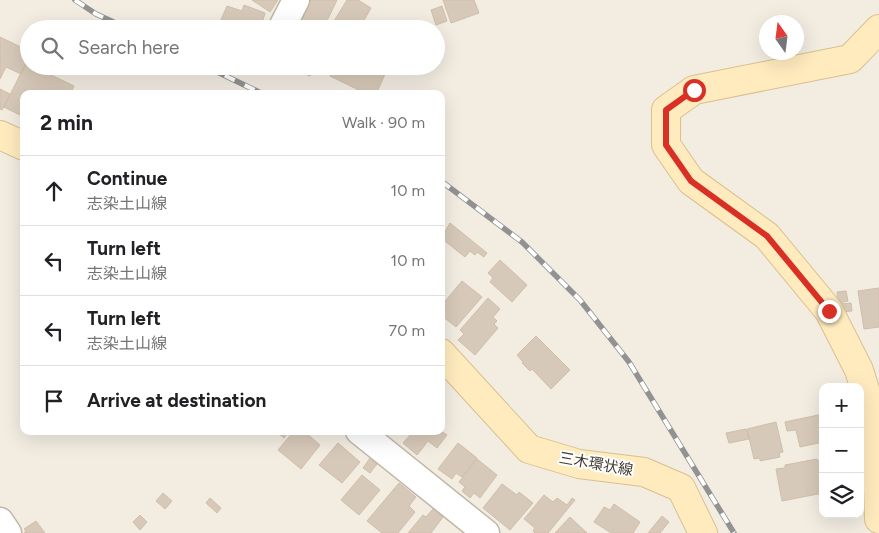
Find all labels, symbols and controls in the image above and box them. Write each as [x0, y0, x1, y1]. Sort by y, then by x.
north arrow [759, 15, 804, 60]
search box [20, 20, 445, 75]
icon: search [38, 34, 66, 62]
text: Search here [78, 36, 180, 59]
route start [683, 79, 706, 102]
text: 2 min [40, 110, 93, 135]
text: Walk · 90 m [342, 113, 425, 132]
text: Continue [87, 167, 167, 190]
icon: ahead [40, 177, 68, 205]
text: 10 m [391, 181, 425, 200]
text: 志染土山線 [87, 194, 167, 213]
text: Turn left [87, 237, 161, 260]
icon: left [40, 247, 68, 275]
text: 10 m [391, 251, 425, 270]
text: 志染土山線 [87, 264, 167, 283]
route end [818, 300, 841, 323]
text: Turn left [87, 307, 161, 330]
icon: left [40, 317, 68, 345]
text: 70 m [389, 321, 425, 340]
text: 志染土山線 [87, 334, 167, 353]
map controls [819, 383, 864, 518]
button: + [819, 383, 864, 428]
icon: arrive [40, 387, 68, 415]
text: Arrive at destination [87, 389, 266, 412]
button: − [819, 428, 864, 473]
street label: 三木環状線 [557, 449, 635, 479]
button: layers [819, 473, 864, 518]

